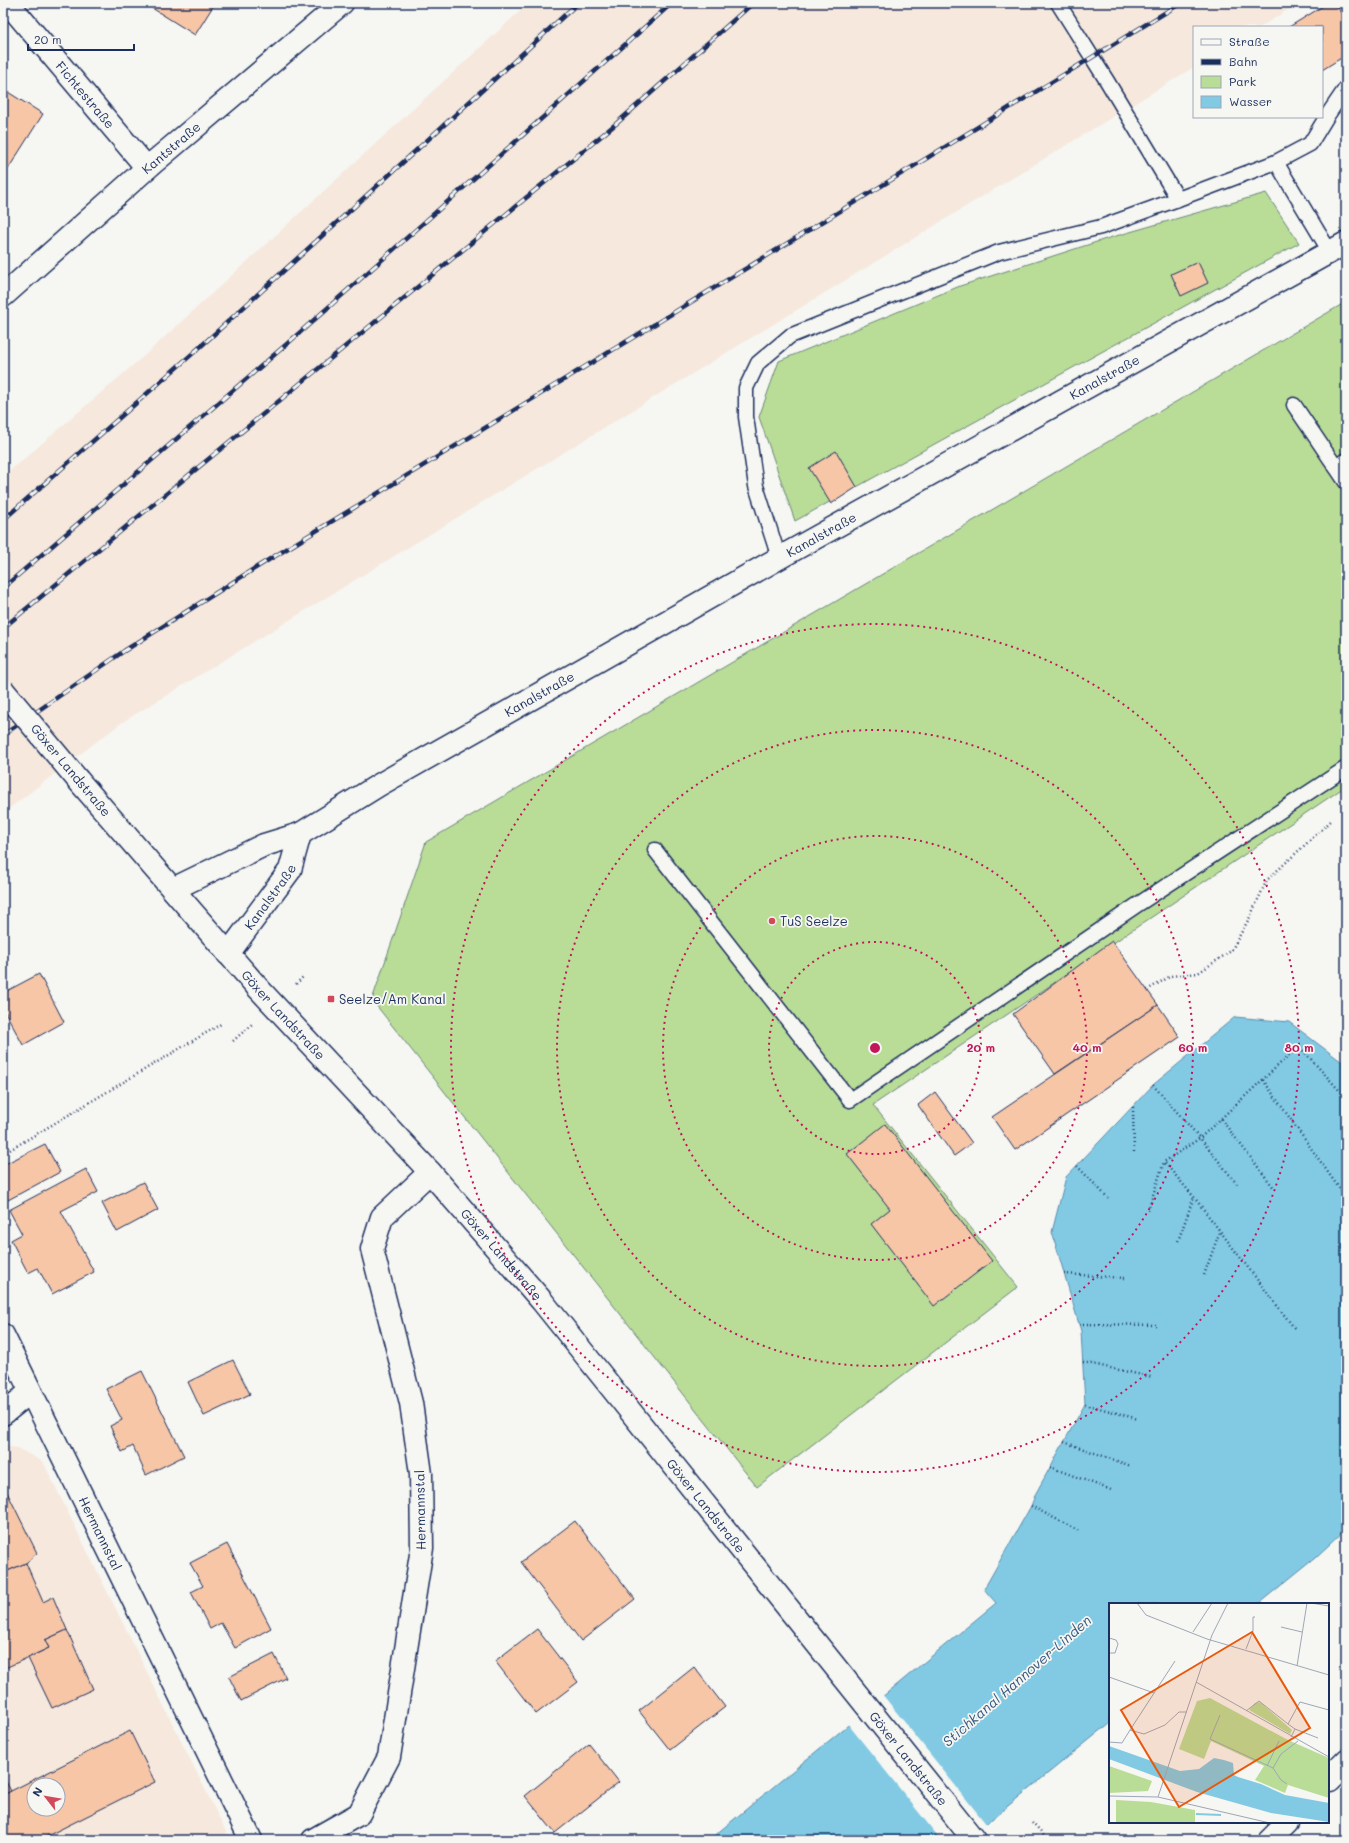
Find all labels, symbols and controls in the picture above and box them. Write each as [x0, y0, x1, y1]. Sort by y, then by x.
scale bar [28, 26, 134, 52]
legend [1193, 26, 1323, 118]
text: 20 m [34, 31, 62, 47]
text: Straße [1229, 33, 1270, 49]
text: Bahn [1229, 53, 1257, 69]
street label: Fichtestraße [52, 57, 119, 132]
text: Park [1229, 73, 1256, 89]
text: Wasser [1229, 93, 1272, 109]
street label: Kantstraße [138, 118, 204, 177]
street label: Kanalstraße [1066, 350, 1142, 403]
street label: Kanalstraße [783, 508, 859, 560]
street label: Kanalstraße [501, 667, 577, 720]
street label: Göxer Landstraße [28, 720, 115, 820]
street label: Kanalstraße [240, 862, 299, 933]
place label: TuS Seelze [780, 912, 848, 929]
marker: TuS Seelze [767, 916, 777, 926]
street label: Göxer Landstraße [238, 966, 329, 1063]
place label: Seelze/Am Kanal [339, 990, 446, 1007]
marker: Seelze/Am Kanal [326, 994, 336, 1004]
text: 20 m [967, 1039, 995, 1055]
text: 40 m [1072, 1039, 1102, 1055]
text: 60 m [1179, 1039, 1207, 1055]
text: 80 m [1284, 1039, 1314, 1055]
centre of rings [868, 1041, 882, 1055]
street label: Göxer Landstraße [457, 1205, 546, 1303]
street label: Göxer Landstraße [663, 1455, 749, 1556]
street label: Hermannstal [410, 1470, 429, 1550]
street label: Hermannstal [76, 1493, 126, 1573]
inset map [1109, 1603, 1329, 1823]
water label: Stichkanal Hannover-Linden [938, 1611, 1095, 1751]
street label: Göxer Landstraße [866, 1707, 952, 1809]
north arrow [26, 1777, 66, 1817]
text: N [28, 1784, 46, 1799]

